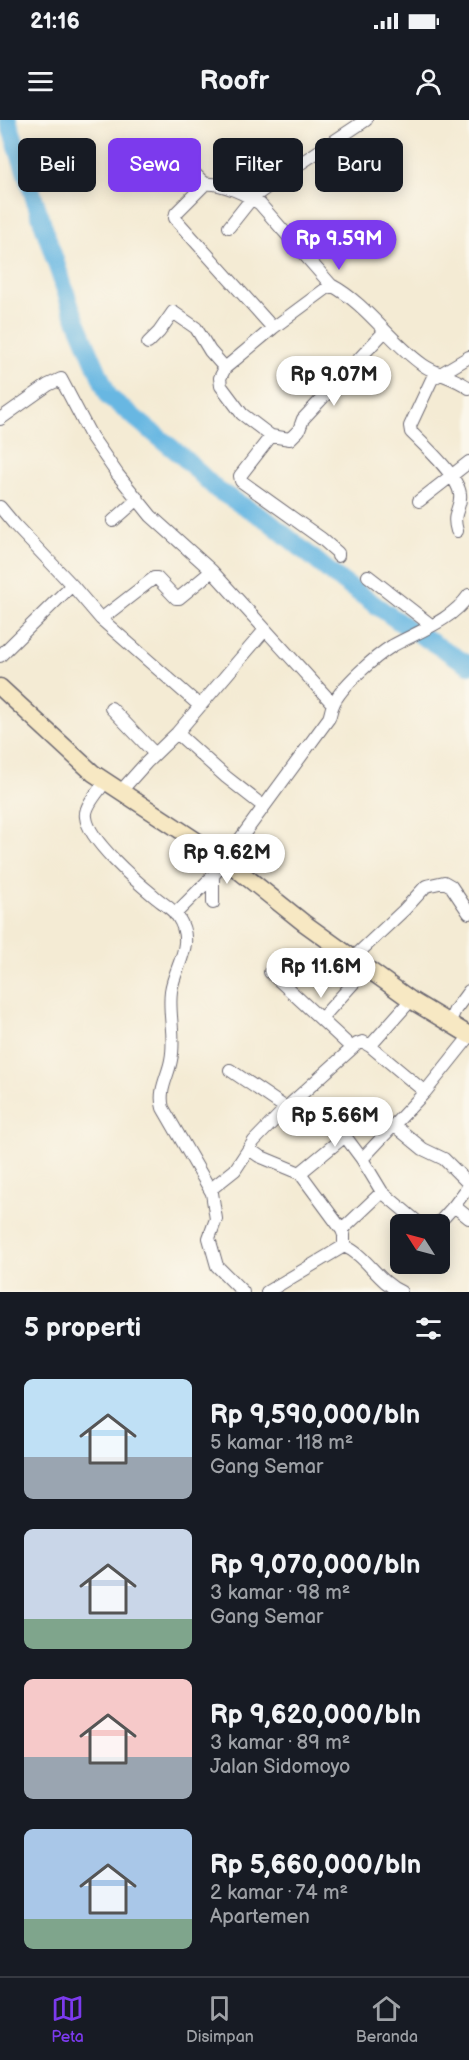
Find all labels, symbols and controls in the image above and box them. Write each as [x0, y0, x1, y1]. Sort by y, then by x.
text: 21:16 [30, 8, 80, 35]
icon: menu [24, 65, 57, 98]
text: Roofr [200, 65, 269, 97]
icon: person [412, 65, 445, 98]
chip: Beli [18, 138, 96, 192]
chip: Sewa [108, 138, 201, 192]
chip: Filter [213, 138, 303, 192]
chip: Baru [315, 138, 403, 192]
pin: Rp 9.59M [277, 220, 401, 271]
text: Rp 9.59M [295, 227, 383, 251]
pin: Rp 9.07M [272, 356, 396, 407]
text: Rp 9.07M [290, 363, 378, 387]
pin: Rp 9.62M [165, 834, 289, 885]
text: Rp 9.62M [183, 841, 271, 865]
pin: Rp 11.6M [259, 948, 383, 999]
text: Rp 11.6M [280, 955, 362, 979]
pin: Rp 5.66M [273, 1097, 397, 1148]
text: Rp 5.66M [291, 1104, 379, 1128]
north arrow [390, 1214, 450, 1274]
map controls [390, 1214, 450, 1274]
icon: filters [412, 1312, 445, 1345]
text: 5 properti [24, 1313, 141, 1344]
text: Rp 9,590,000/bln [210, 1400, 420, 1431]
icon: home [72, 1403, 144, 1475]
text: 5 kamar · 118 m² [210, 1431, 353, 1455]
text: Gang Semar [210, 1455, 323, 1479]
text: Rp 9,070,000/bln [210, 1550, 421, 1581]
icon: home [72, 1553, 144, 1625]
text: 3 kamar · 98 m² [210, 1581, 350, 1605]
text: Gang Semar [210, 1605, 323, 1629]
text: Rp 9,620,000/bln [210, 1700, 421, 1731]
icon: home [72, 1703, 144, 1775]
text: 3 kamar · 89 m² [210, 1731, 350, 1755]
text: Jalan Sidomoyo [210, 1755, 350, 1779]
text: Rp 5,660,000/bln [210, 1850, 421, 1881]
icon: home [72, 1853, 144, 1925]
text: 2 kamar · 74 m² [210, 1881, 348, 1905]
text: Apartemen [210, 1905, 310, 1929]
tab: Peta [51, 1992, 84, 2047]
tab: Disimpan [186, 1992, 254, 2047]
tab: Beranda [356, 1992, 418, 2047]

